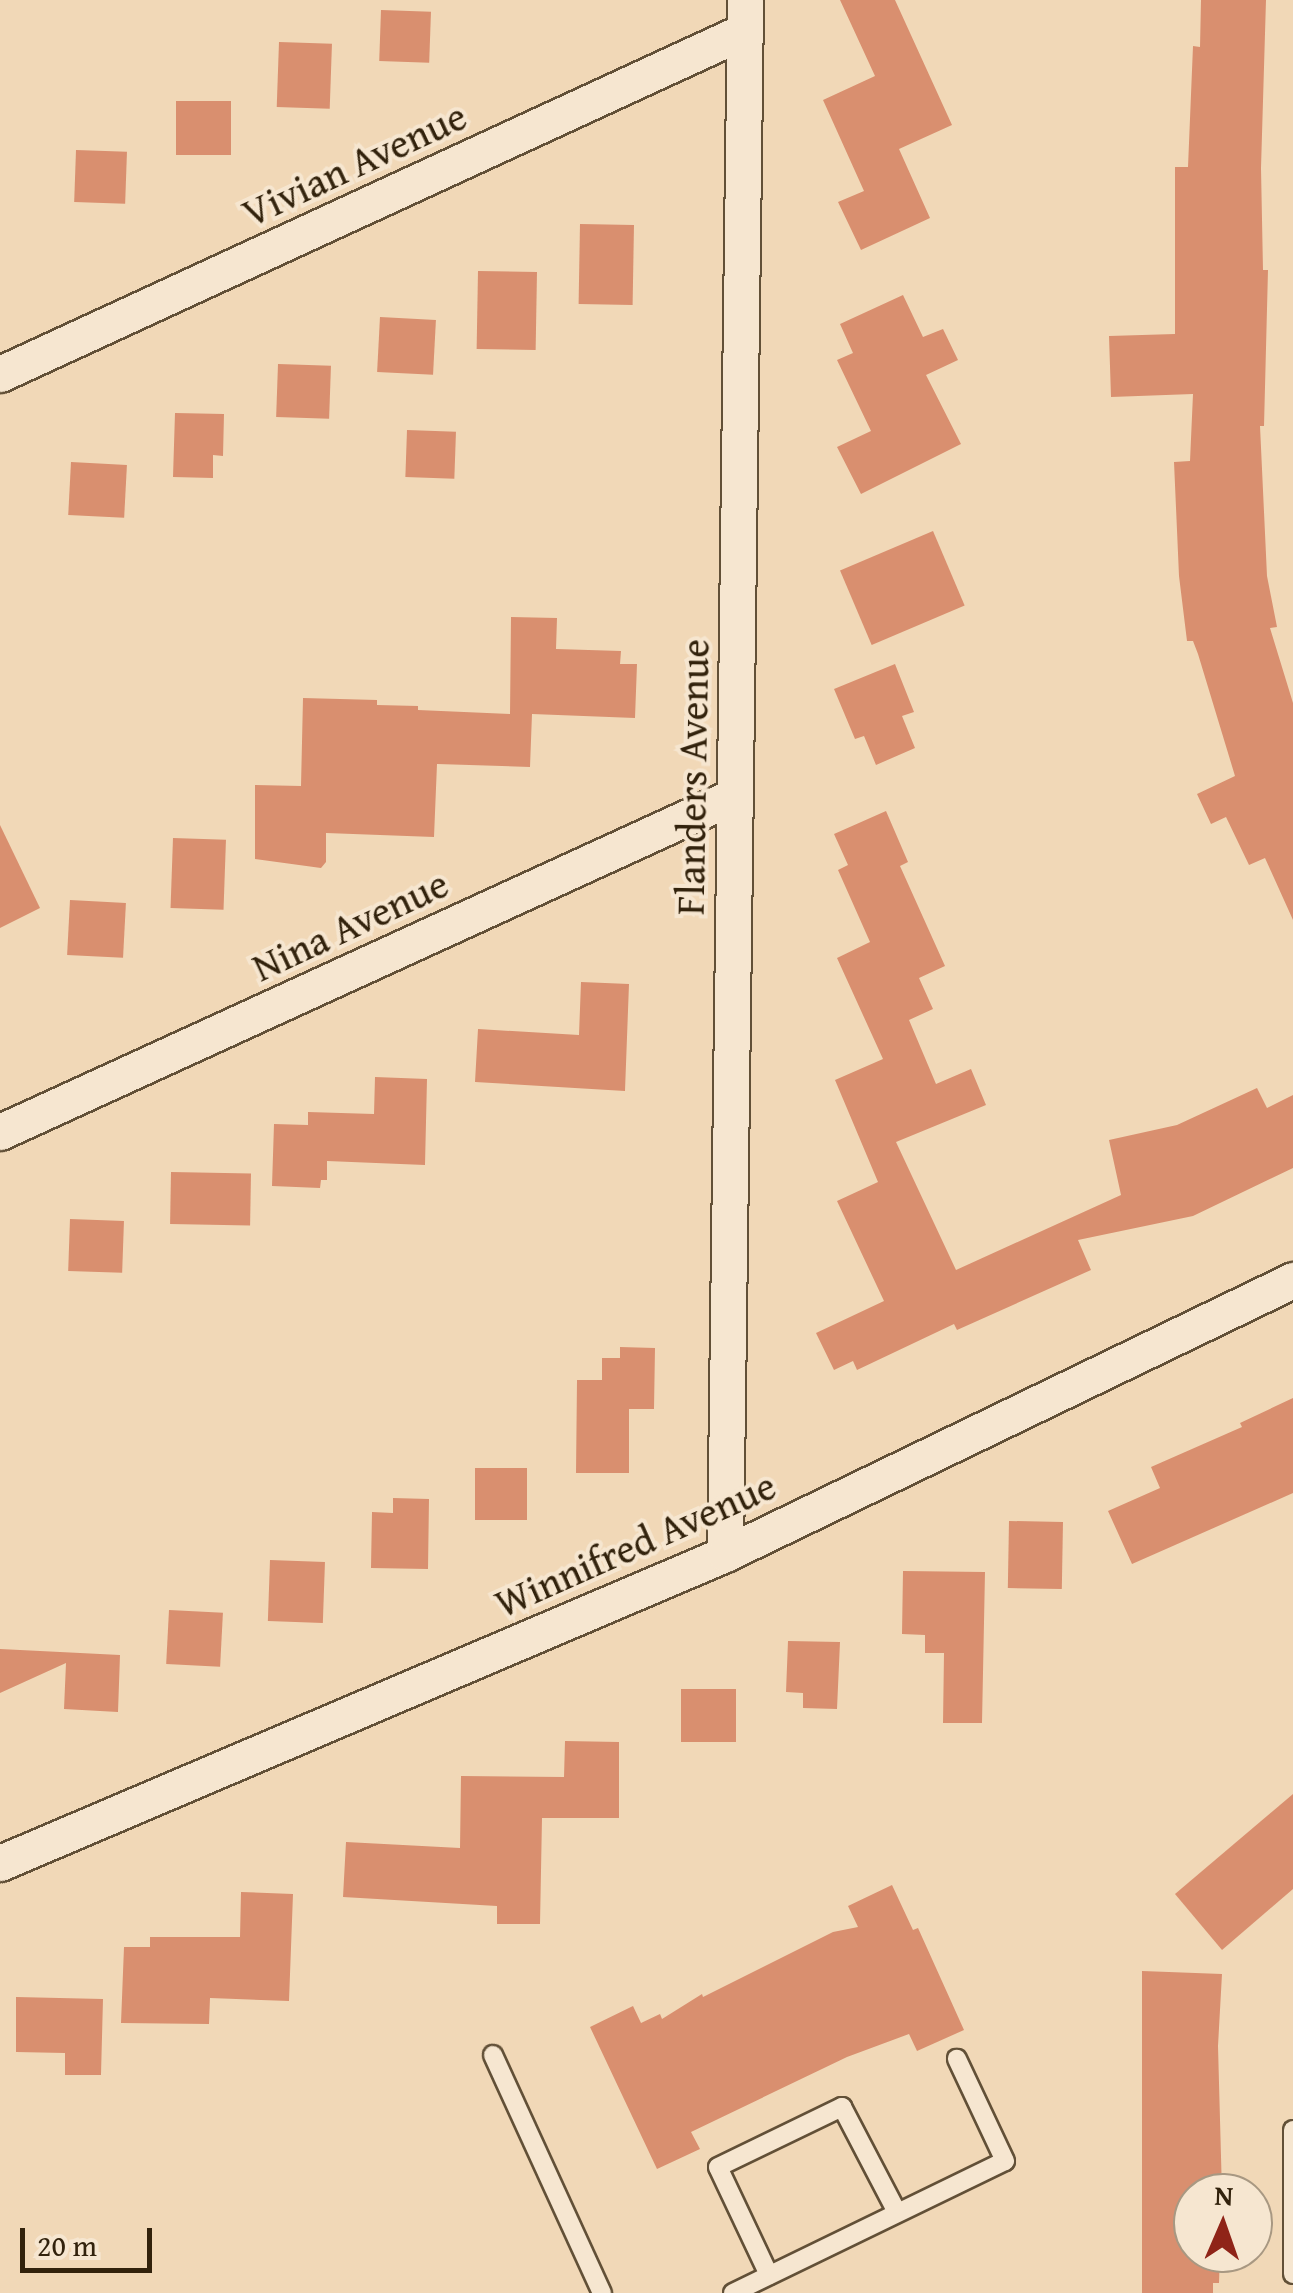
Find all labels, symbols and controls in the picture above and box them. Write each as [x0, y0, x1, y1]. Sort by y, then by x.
street label: Vivian Avenue [234, 91, 474, 237]
street label: Flanders Avenue [666, 638, 718, 916]
street label: Nina Avenue [244, 859, 456, 991]
street label: Winnifred Avenue [487, 1461, 783, 1627]
north arrow [1173, 2173, 1273, 2273]
text: N [1214, 2174, 1234, 2215]
scale bar [25, 2208, 158, 2270]
text: 20 m [37, 2223, 97, 2267]

